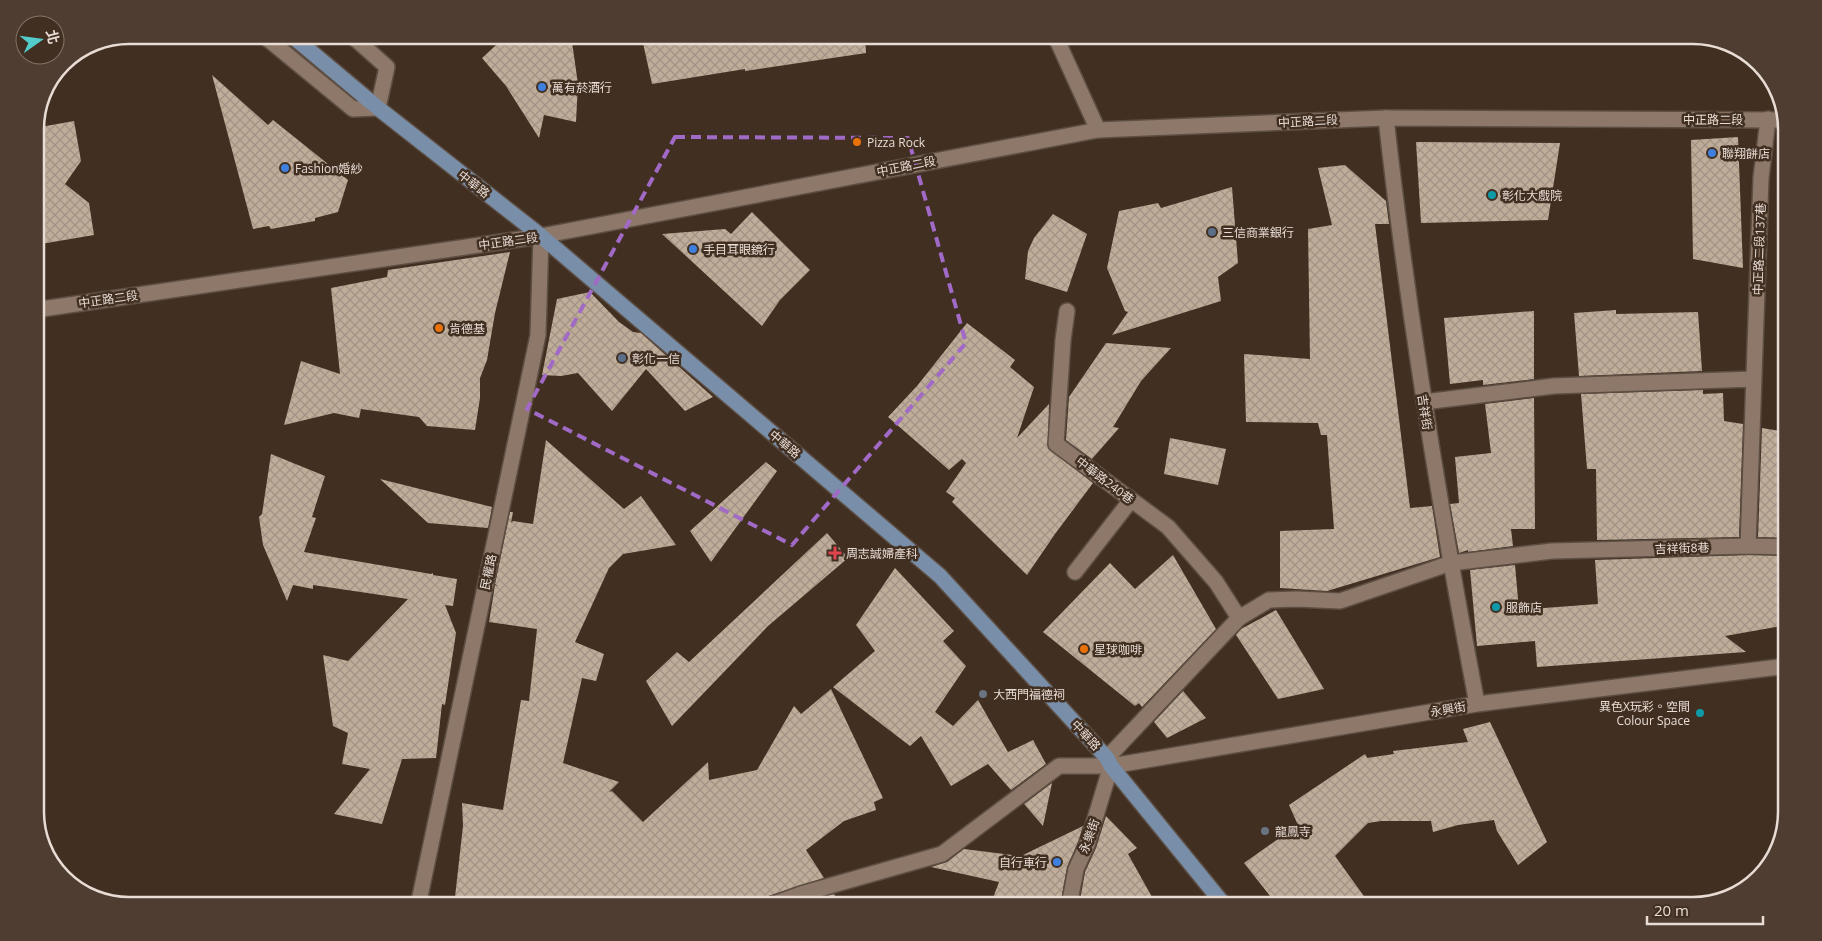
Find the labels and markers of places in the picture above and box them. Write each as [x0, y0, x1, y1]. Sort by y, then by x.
place label: 萬有菸酒行 [552, 79, 612, 96]
marker: 萬有菸酒行 [536, 81, 548, 93]
place label: Pizza Rock [867, 134, 926, 151]
marker: Pizza Rock [851, 136, 863, 148]
place label: 聯翔餅店 [1722, 145, 1770, 162]
marker: 聯翔餅店 [1706, 147, 1718, 159]
place label: Fashion婚紗 [295, 160, 363, 177]
marker: Fashion婚紗 [279, 162, 291, 174]
place label: 彰化大戲院 [1502, 187, 1562, 204]
marker: 彰化大戲院 [1486, 189, 1498, 201]
place label: 三信商業銀行 [1222, 224, 1294, 241]
marker: 三信商業銀行 [1206, 226, 1218, 238]
place label: 手目耳眼鏡行 [703, 241, 775, 258]
marker: 手目耳眼鏡行 [687, 243, 699, 255]
place label: 肯德基 [449, 320, 485, 337]
marker: 肯德基 [433, 322, 445, 334]
place label: 彰化一信 [632, 350, 680, 367]
marker: 彰化一信 [616, 352, 628, 364]
place label: 周志誠婦產科 [846, 545, 918, 562]
marker: 周志誠婦產科 [828, 546, 842, 560]
place label: 服飾店 [1506, 599, 1542, 616]
marker: 服飾店 [1490, 601, 1502, 613]
place label: 星球咖啡 [1094, 641, 1142, 658]
marker: 星球咖啡 [1078, 643, 1090, 655]
place label: 大西門福德祠 [993, 686, 1065, 703]
marker: 大西門福德祠 [977, 688, 989, 700]
place label: 異色X玩彩。空間 Colour Space [1599, 698, 1690, 729]
marker: 異色X玩彩。空間 Colour Space [1694, 707, 1706, 719]
place label: 龍鳳寺 [1275, 823, 1311, 840]
marker: 龍鳳寺 [1259, 825, 1271, 837]
place label: 自行車行 [999, 854, 1047, 871]
marker: 自行車行 [1051, 856, 1063, 868]

